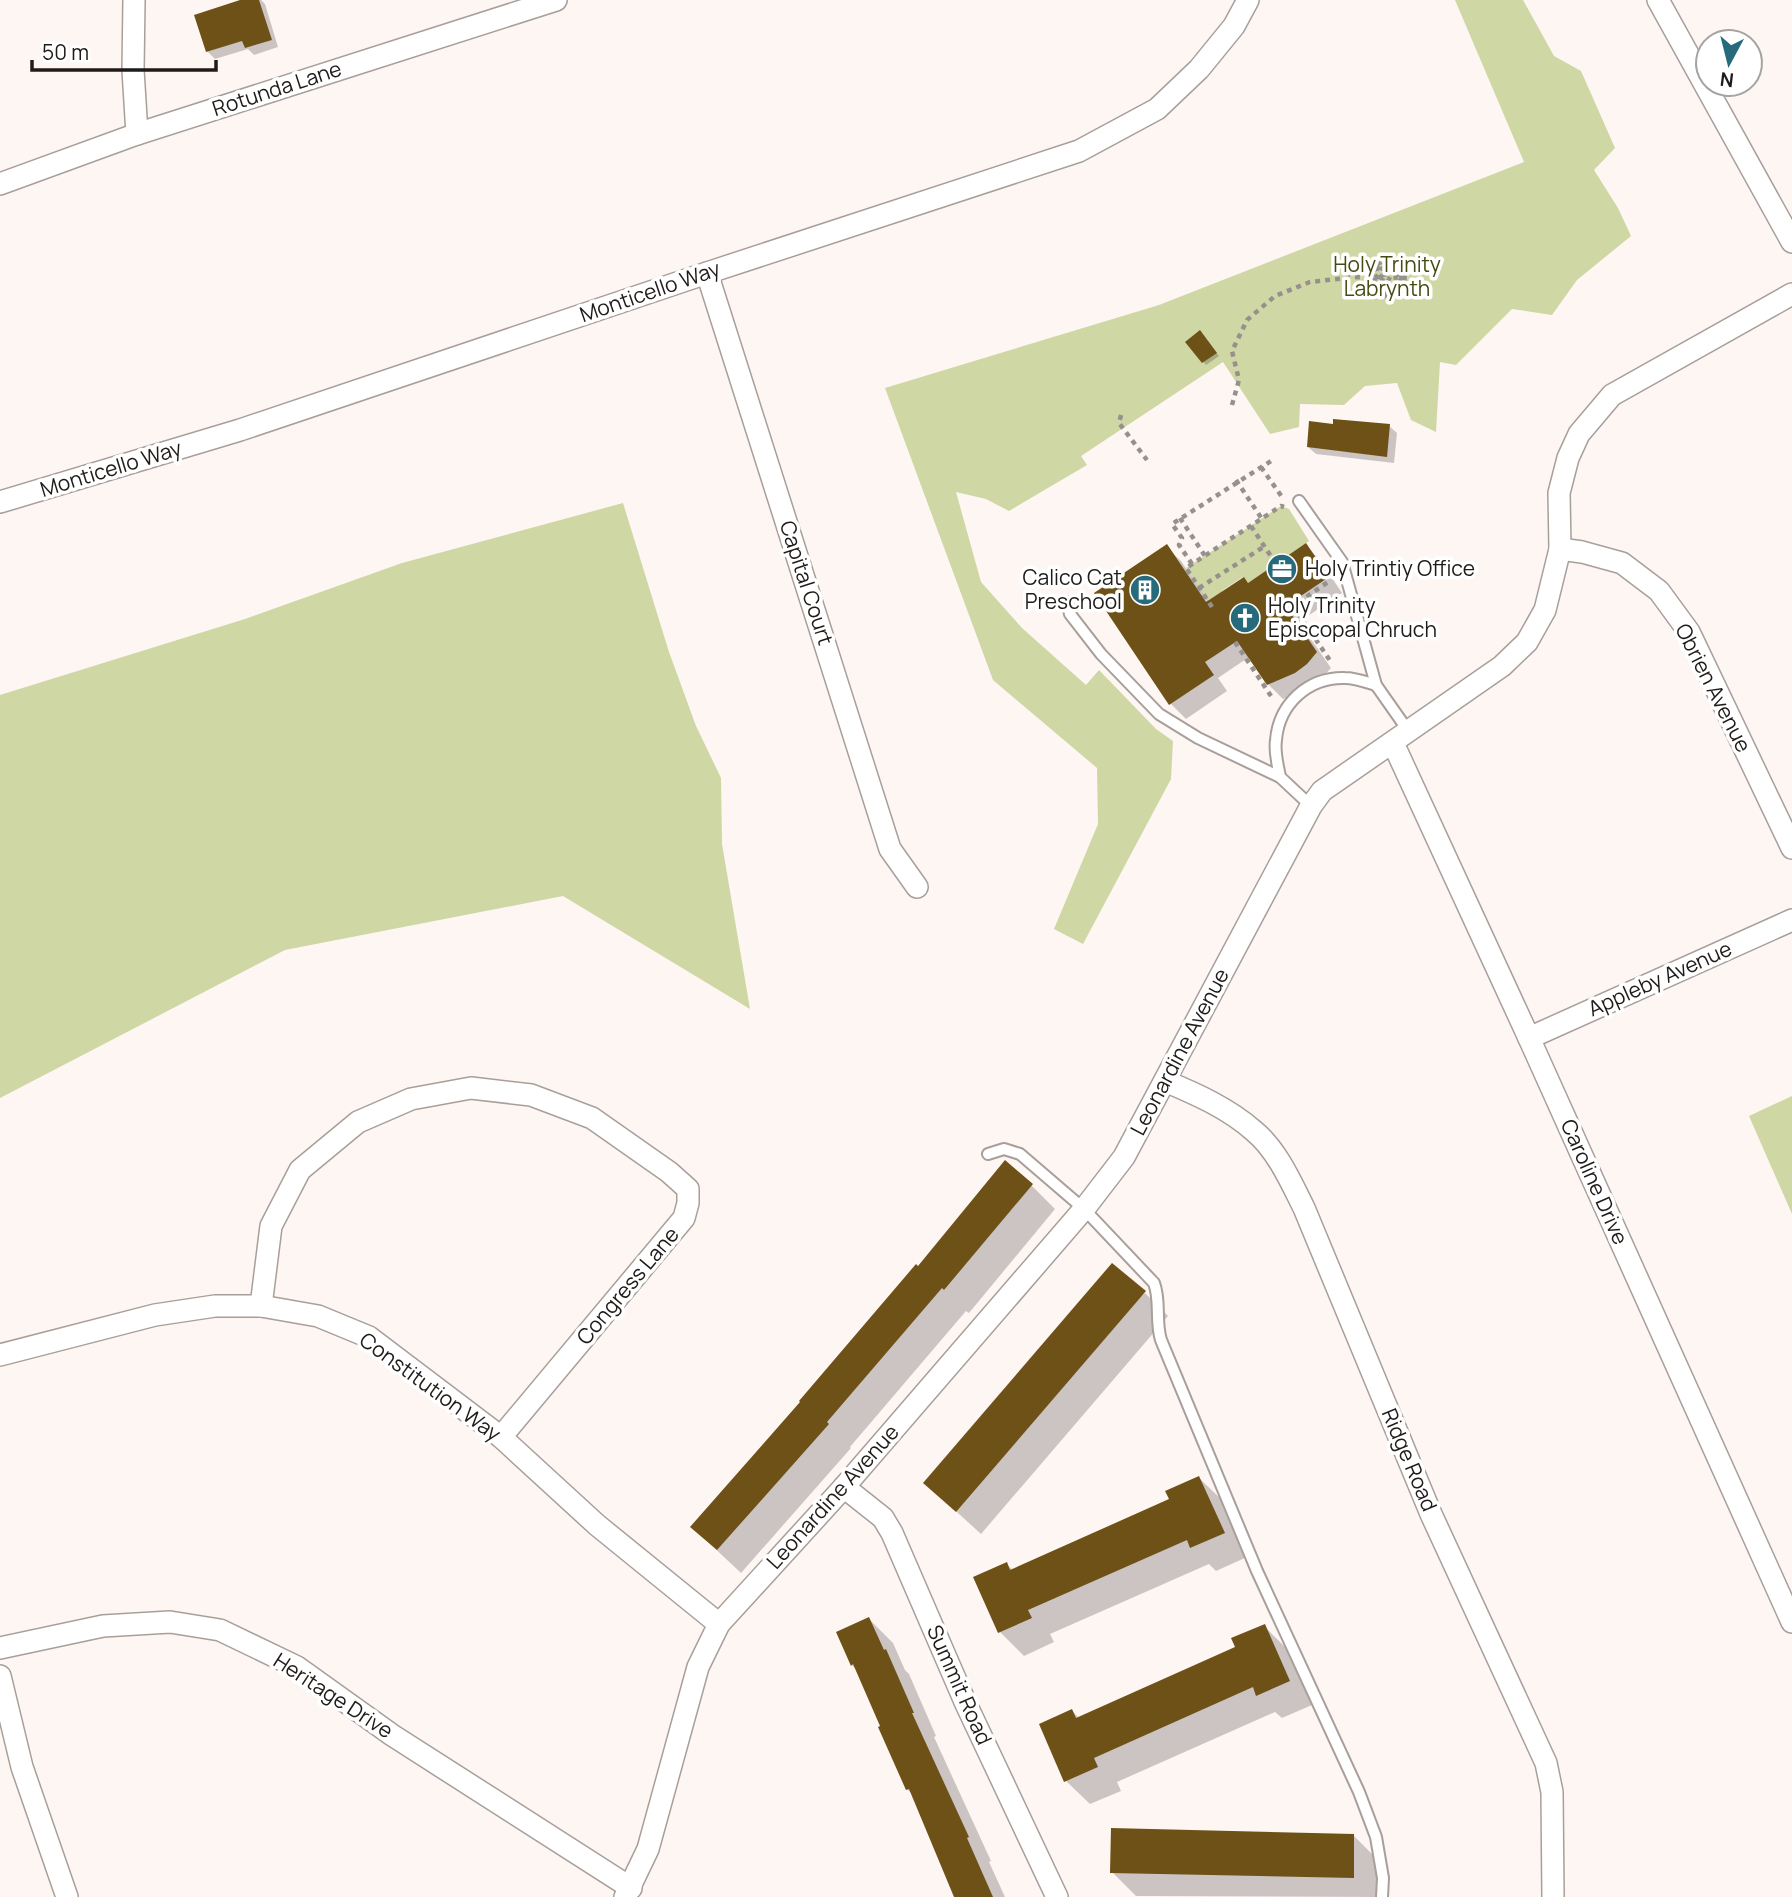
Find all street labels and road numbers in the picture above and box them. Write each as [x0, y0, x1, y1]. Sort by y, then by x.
street label: Rotunda Lane [208, 54, 345, 122]
street label: Monticello Way [576, 254, 724, 328]
street label: Monticello Way [36, 433, 185, 503]
street label: Capital Court [774, 517, 840, 648]
street label: Obrien Avenue [1669, 619, 1758, 757]
street label: Appleby Avenue [1583, 934, 1736, 1022]
street label: Leonardine Avenue [1123, 963, 1235, 1140]
street label: Caroline Drive [1555, 1115, 1635, 1249]
street label: Congress Lane [570, 1221, 685, 1350]
street label: Constitution Way [354, 1325, 507, 1447]
street label: Ridge Road [1376, 1404, 1444, 1515]
street label: Leonardine Avenue [760, 1418, 905, 1574]
street label: Summit Road [921, 1620, 999, 1749]
street label: Heritage Drive [268, 1646, 399, 1744]

